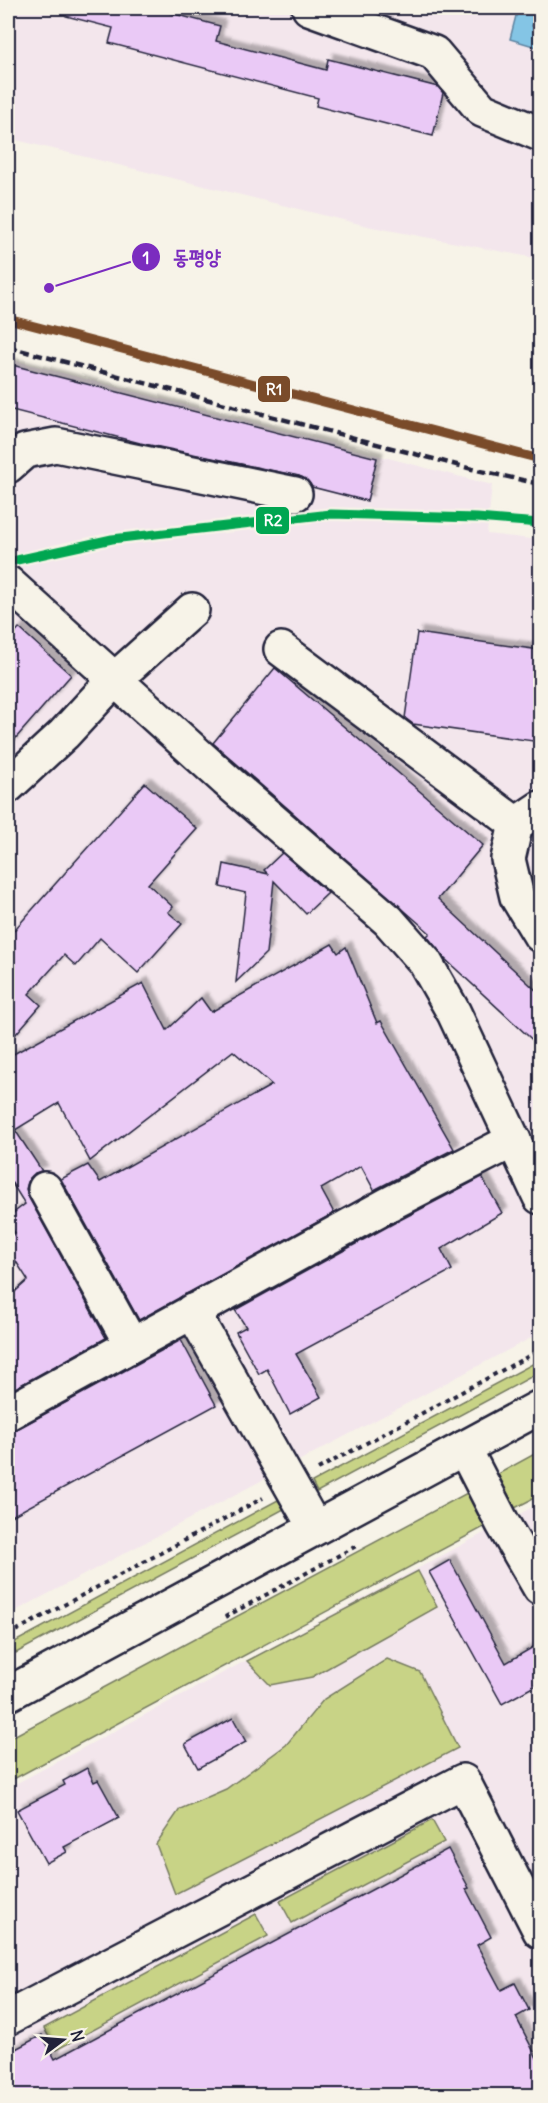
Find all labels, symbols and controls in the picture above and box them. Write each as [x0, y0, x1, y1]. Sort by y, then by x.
callout: 동평양 [131, 238, 234, 276]
text: 동평양 [173, 244, 221, 269]
text: 1 [142, 246, 150, 269]
line badge: R1 [257, 375, 291, 403]
text: R1 [266, 379, 282, 399]
line badge: R2 [255, 506, 290, 535]
text: R2 [264, 510, 283, 530]
north arrow [33, 2010, 93, 2070]
text: N [66, 2028, 89, 2044]

